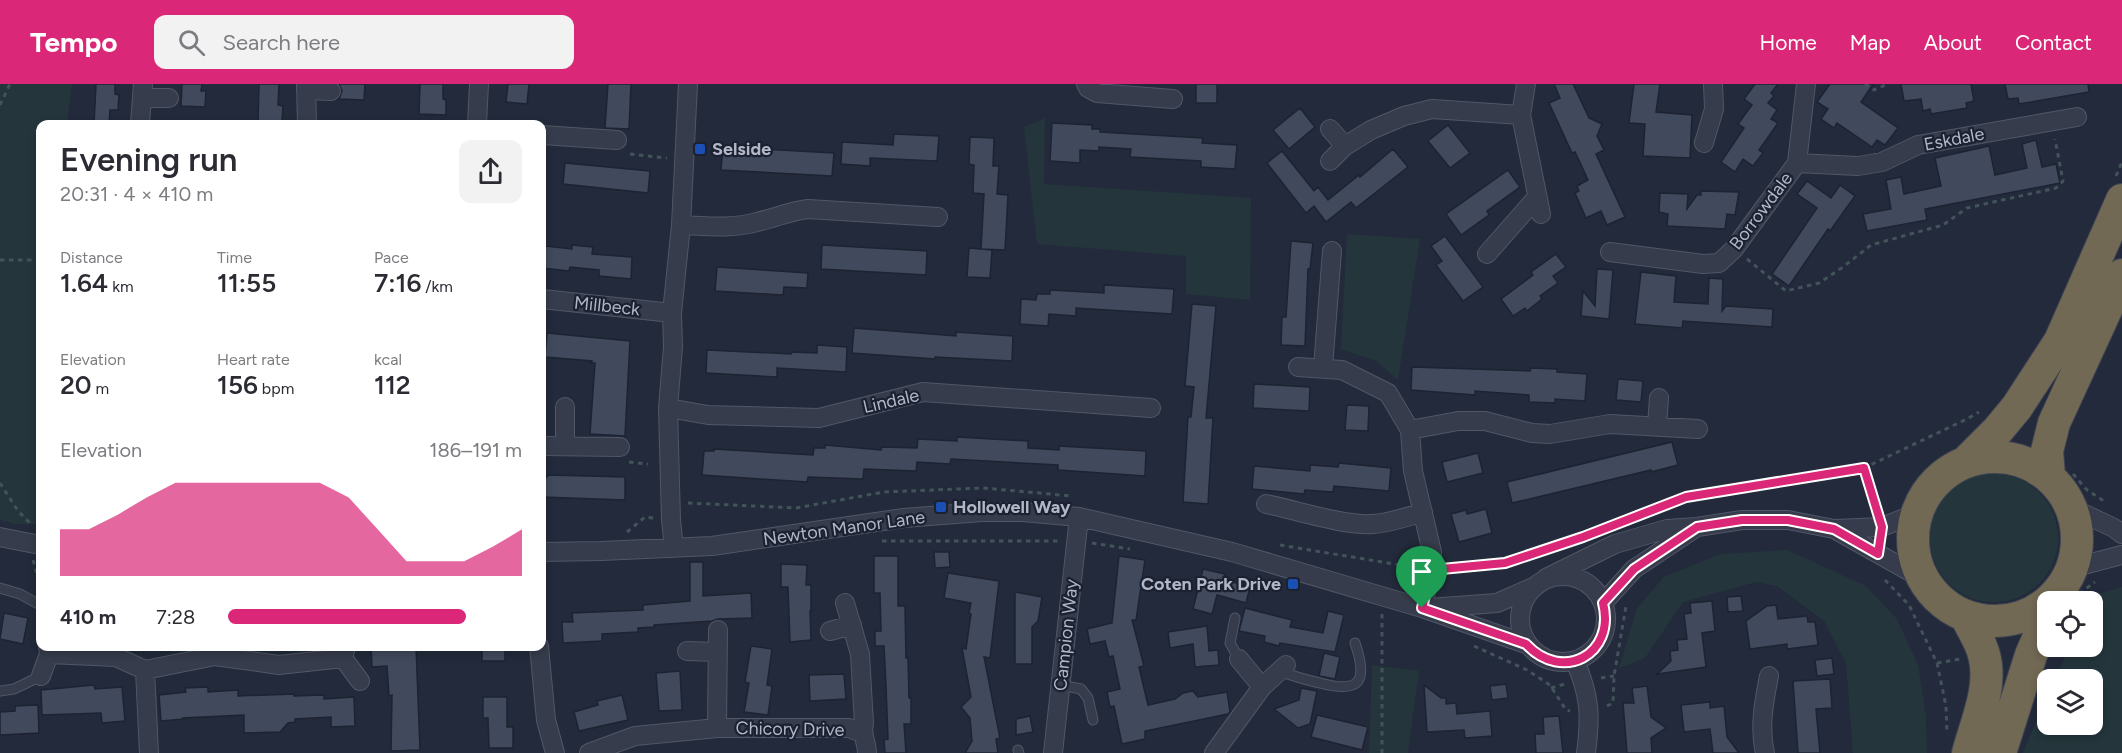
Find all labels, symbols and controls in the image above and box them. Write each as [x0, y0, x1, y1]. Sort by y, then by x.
search box [154, 15, 574, 69]
text: Tempo [30, 25, 118, 59]
icon: search [175, 26, 208, 59]
text: Search here [223, 29, 340, 56]
text: Home [1760, 30, 1817, 55]
text: Map [1850, 30, 1891, 55]
text: About [1924, 30, 1982, 55]
text: Contact [2015, 30, 2092, 55]
street label: Eskdale [1922, 122, 1986, 156]
place label: Selside [712, 138, 771, 160]
text: Evening run [60, 140, 237, 179]
button: share [459, 140, 522, 203]
marker: Selside [693, 142, 707, 156]
street label: Borrowdale [1725, 168, 1797, 254]
text: 20:31 · 4 × 410 m [60, 182, 213, 206]
text: Distance [60, 248, 123, 267]
text: Time [217, 248, 252, 267]
text: Pace [374, 248, 409, 267]
text: 1.64 [60, 267, 108, 299]
text: 11:55 [217, 267, 276, 299]
text: 7:16 [374, 267, 421, 299]
text: km [108, 277, 134, 296]
text: /km [421, 277, 453, 296]
street label: Millbeck [573, 292, 641, 320]
text: Elevation [60, 350, 126, 369]
text: Heart rate [217, 350, 290, 369]
text: kcal [374, 350, 402, 369]
text: 20 [60, 369, 92, 401]
text: 156 [217, 369, 258, 401]
text: 112 [374, 369, 411, 401]
text: m [92, 379, 109, 398]
text: bpm [258, 379, 294, 398]
street label: Lindale [861, 384, 921, 418]
text: Elevation [60, 438, 142, 462]
text: 186–191 m [429, 438, 522, 462]
place label: Hollowell Way [953, 496, 1071, 518]
marker: Hollowell Way [934, 500, 948, 514]
street label: Newton Manor Lane [762, 506, 926, 550]
pin [1396, 546, 1447, 608]
icon: arrive [1405, 555, 1438, 588]
place label: Coten Park Drive [1141, 573, 1281, 595]
street label: Campion Way [1049, 577, 1083, 692]
marker: Coten Park Drive [1286, 577, 1300, 591]
map controls [2037, 591, 2103, 735]
button: locate [2037, 591, 2103, 657]
text: 410 m [60, 605, 116, 629]
text: 7:28 [156, 605, 195, 629]
button: layers [2037, 669, 2103, 735]
street label: Chicory Drive [735, 717, 845, 741]

